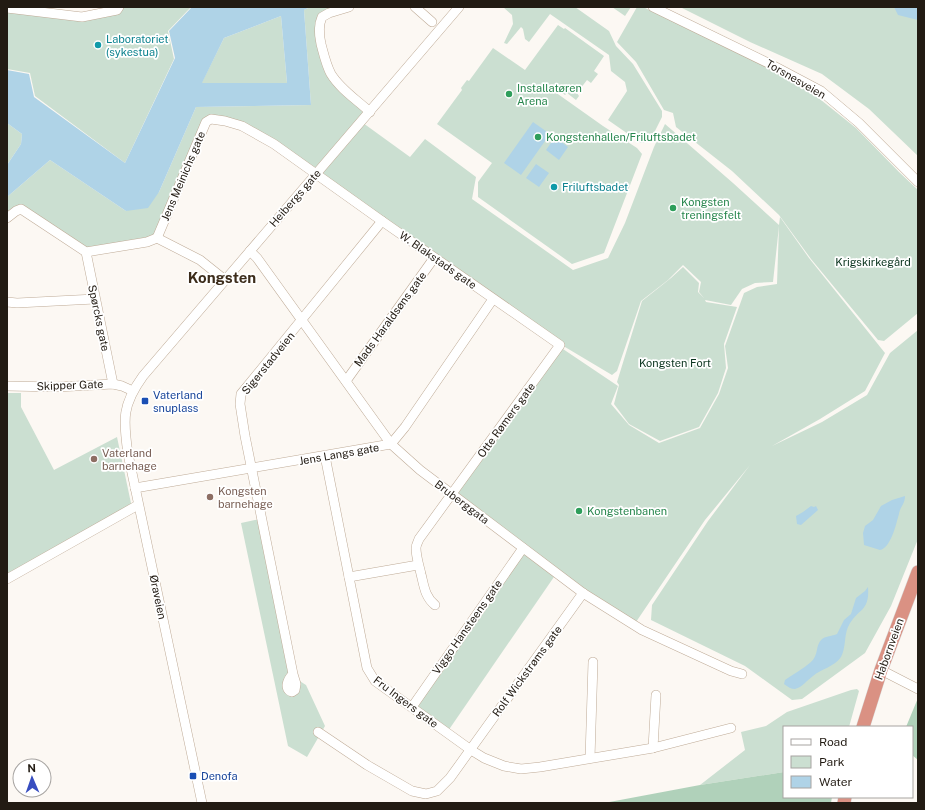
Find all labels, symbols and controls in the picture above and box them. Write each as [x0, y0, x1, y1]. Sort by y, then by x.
place label: Laboratoriet (sykestua) [106, 33, 169, 58]
marker: Laboratoriet (sykestua) [93, 40, 103, 50]
street label: Torsnesveien [764, 57, 828, 101]
place label: Installatøren Arena [517, 82, 582, 107]
marker: Installatøren Arena [504, 89, 514, 99]
street label: Jens Meinichs gate [159, 129, 207, 223]
place label: Kongstenhallen/Friluftsbadet [546, 131, 696, 143]
marker: Kongstenhallen/Friluftsbadet [533, 132, 543, 142]
street label: Heibergs gate [267, 167, 323, 229]
place label: Friluftsbadet [562, 181, 628, 193]
marker: Friluftsbadet [549, 182, 559, 192]
place label: Kongsten treningsfelt [681, 196, 741, 221]
marker: Kongsten treningsfelt [668, 203, 678, 213]
street label: W. Blakstads gate [397, 229, 479, 291]
park label: Krigskirkegård [835, 256, 911, 268]
district label: Kongsten [188, 269, 256, 286]
street label: Mads Haraldsøns gate [352, 269, 428, 369]
street label: Spørcks gate [86, 284, 112, 352]
street label: Sigerstadveien [239, 329, 297, 397]
park label: Kongsten Fort [639, 357, 711, 369]
street label: Skipper Gate [36, 378, 104, 392]
street label: Otte Rømers gate [475, 380, 537, 460]
place label: Vaterland snuplass [153, 389, 203, 414]
marker: Vaterland snuplass [140, 396, 150, 406]
street label: Jens Langs gate [298, 441, 380, 467]
place label: Vaterland barnehage [102, 447, 157, 472]
marker: Vaterland barnehage [89, 454, 99, 464]
street label: Bruberggata [433, 478, 491, 526]
place label: Kongsten barnehage [218, 485, 273, 510]
marker: Kongsten barnehage [205, 492, 215, 502]
place label: Kongstenbanen [587, 505, 667, 517]
marker: Kongstenbanen [574, 506, 584, 516]
street label: Øraveien [147, 574, 169, 620]
street label: Viggo Hansteens gate [430, 577, 504, 677]
street label: Habornveien [872, 617, 906, 681]
street label: Rolf Wickstrøms gate [490, 623, 564, 719]
street label: Fru Ingers gate [371, 674, 441, 730]
legend [783, 726, 913, 798]
text: Road [819, 735, 847, 749]
text: Park [819, 755, 845, 769]
north arrow [12, 758, 52, 798]
text: N [27, 762, 36, 774]
place label: Denofa [201, 770, 238, 782]
marker: Denofa [188, 771, 198, 781]
text: Water [819, 775, 853, 789]

